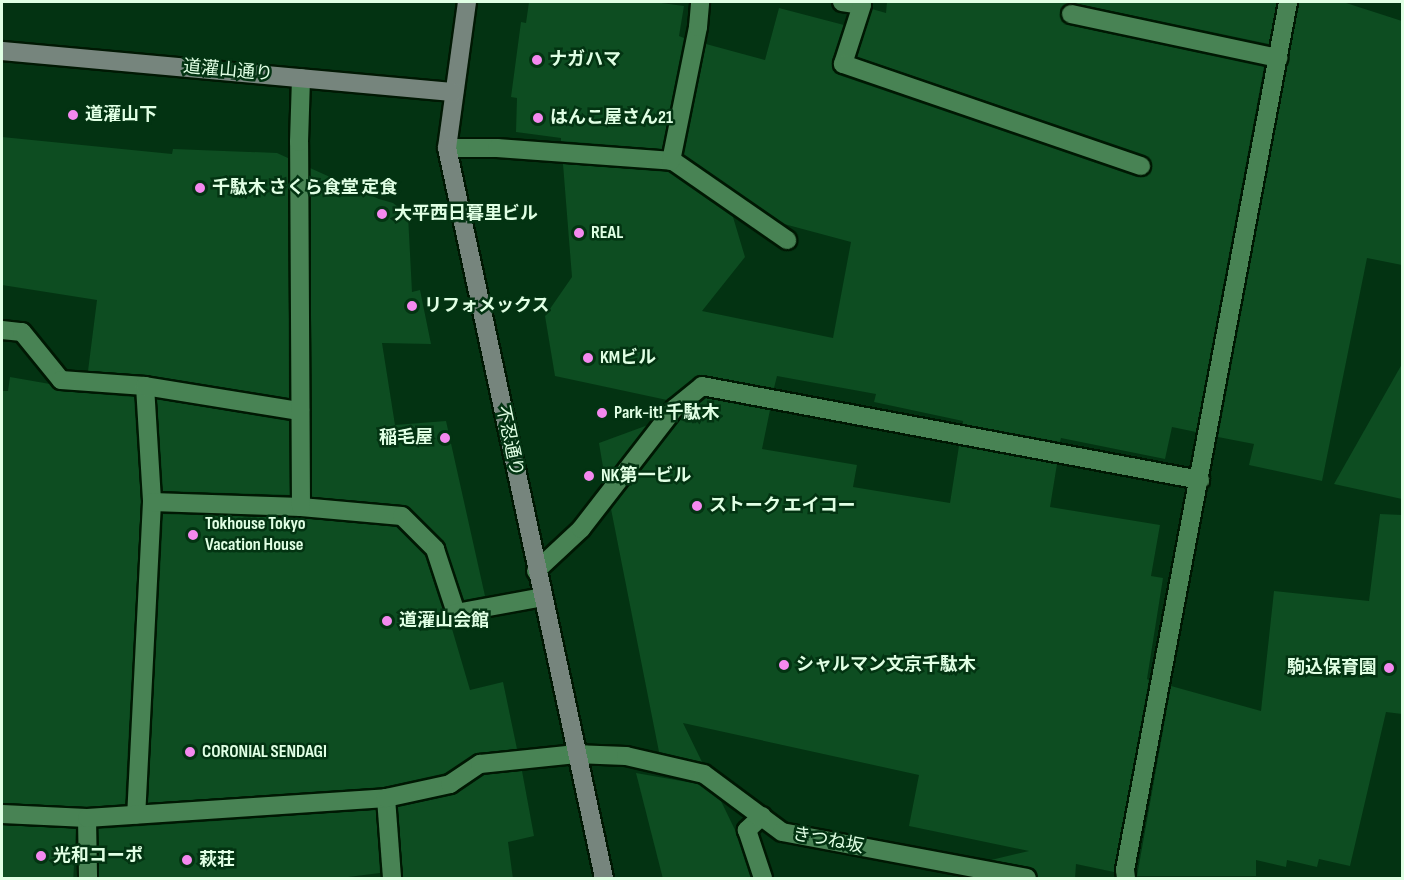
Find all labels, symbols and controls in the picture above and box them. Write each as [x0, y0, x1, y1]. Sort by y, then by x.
place label: ナガハマ [549, 49, 621, 71]
marker: ナガハマ [530, 53, 544, 67]
street label: 道灌山通り [182, 56, 274, 86]
place label: 道灌山下 [85, 104, 157, 126]
place label: はんこ屋さん21 [550, 107, 673, 129]
marker: 道灌山下 [66, 108, 80, 122]
marker: はんこ屋さん21 [531, 111, 545, 125]
place label: 千駄木 さくら食堂 定食 [212, 177, 398, 199]
marker: 千駄木 さくら食堂 定食 [193, 181, 207, 195]
place label: 大平西日暮里ビル [394, 203, 538, 225]
marker: 大平西日暮里ビル [375, 207, 389, 221]
place label: REAL [591, 222, 623, 244]
marker: REAL [572, 226, 586, 240]
place label: リフォメックス [424, 295, 550, 317]
marker: リフォメックス [405, 299, 419, 313]
place label: KMビル [600, 347, 656, 369]
marker: KMビル [581, 351, 595, 365]
place label: Park-it! 千駄木 [614, 402, 720, 424]
street label: 不忍通り [491, 404, 527, 478]
marker: Park-it! 千駄木 [595, 406, 609, 420]
place label: 稲毛屋 [379, 427, 433, 449]
marker: 稲毛屋 [438, 431, 452, 445]
place label: NK第一ビル [601, 465, 691, 487]
marker: NK第一ビル [582, 469, 596, 483]
place label: ストーク エイコー [709, 495, 856, 517]
marker: ストーク エイコー [690, 499, 704, 513]
place label: Tokhouse Tokyo Vacation House [205, 514, 306, 556]
marker: Tokhouse Tokyo Vacation House [186, 528, 200, 542]
place label: 道灌山会館 [399, 610, 489, 632]
marker: 道灌山会館 [380, 614, 394, 628]
place label: シャルマン文京千駄木 [796, 654, 976, 676]
place label: 駒込保育園 [1287, 657, 1377, 679]
marker: シャルマン文京千駄木 [777, 658, 791, 672]
marker: 駒込保育園 [1382, 661, 1396, 675]
place label: CORONIAL SENDAGI [202, 741, 327, 763]
marker: CORONIAL SENDAGI [183, 745, 197, 759]
street label: きつね坂 [791, 824, 865, 858]
place label: 光和コーポ [53, 845, 143, 867]
marker: 光和コーポ [34, 849, 48, 863]
place label: 萩荘 [199, 849, 235, 871]
marker: 萩荘 [180, 853, 194, 867]

